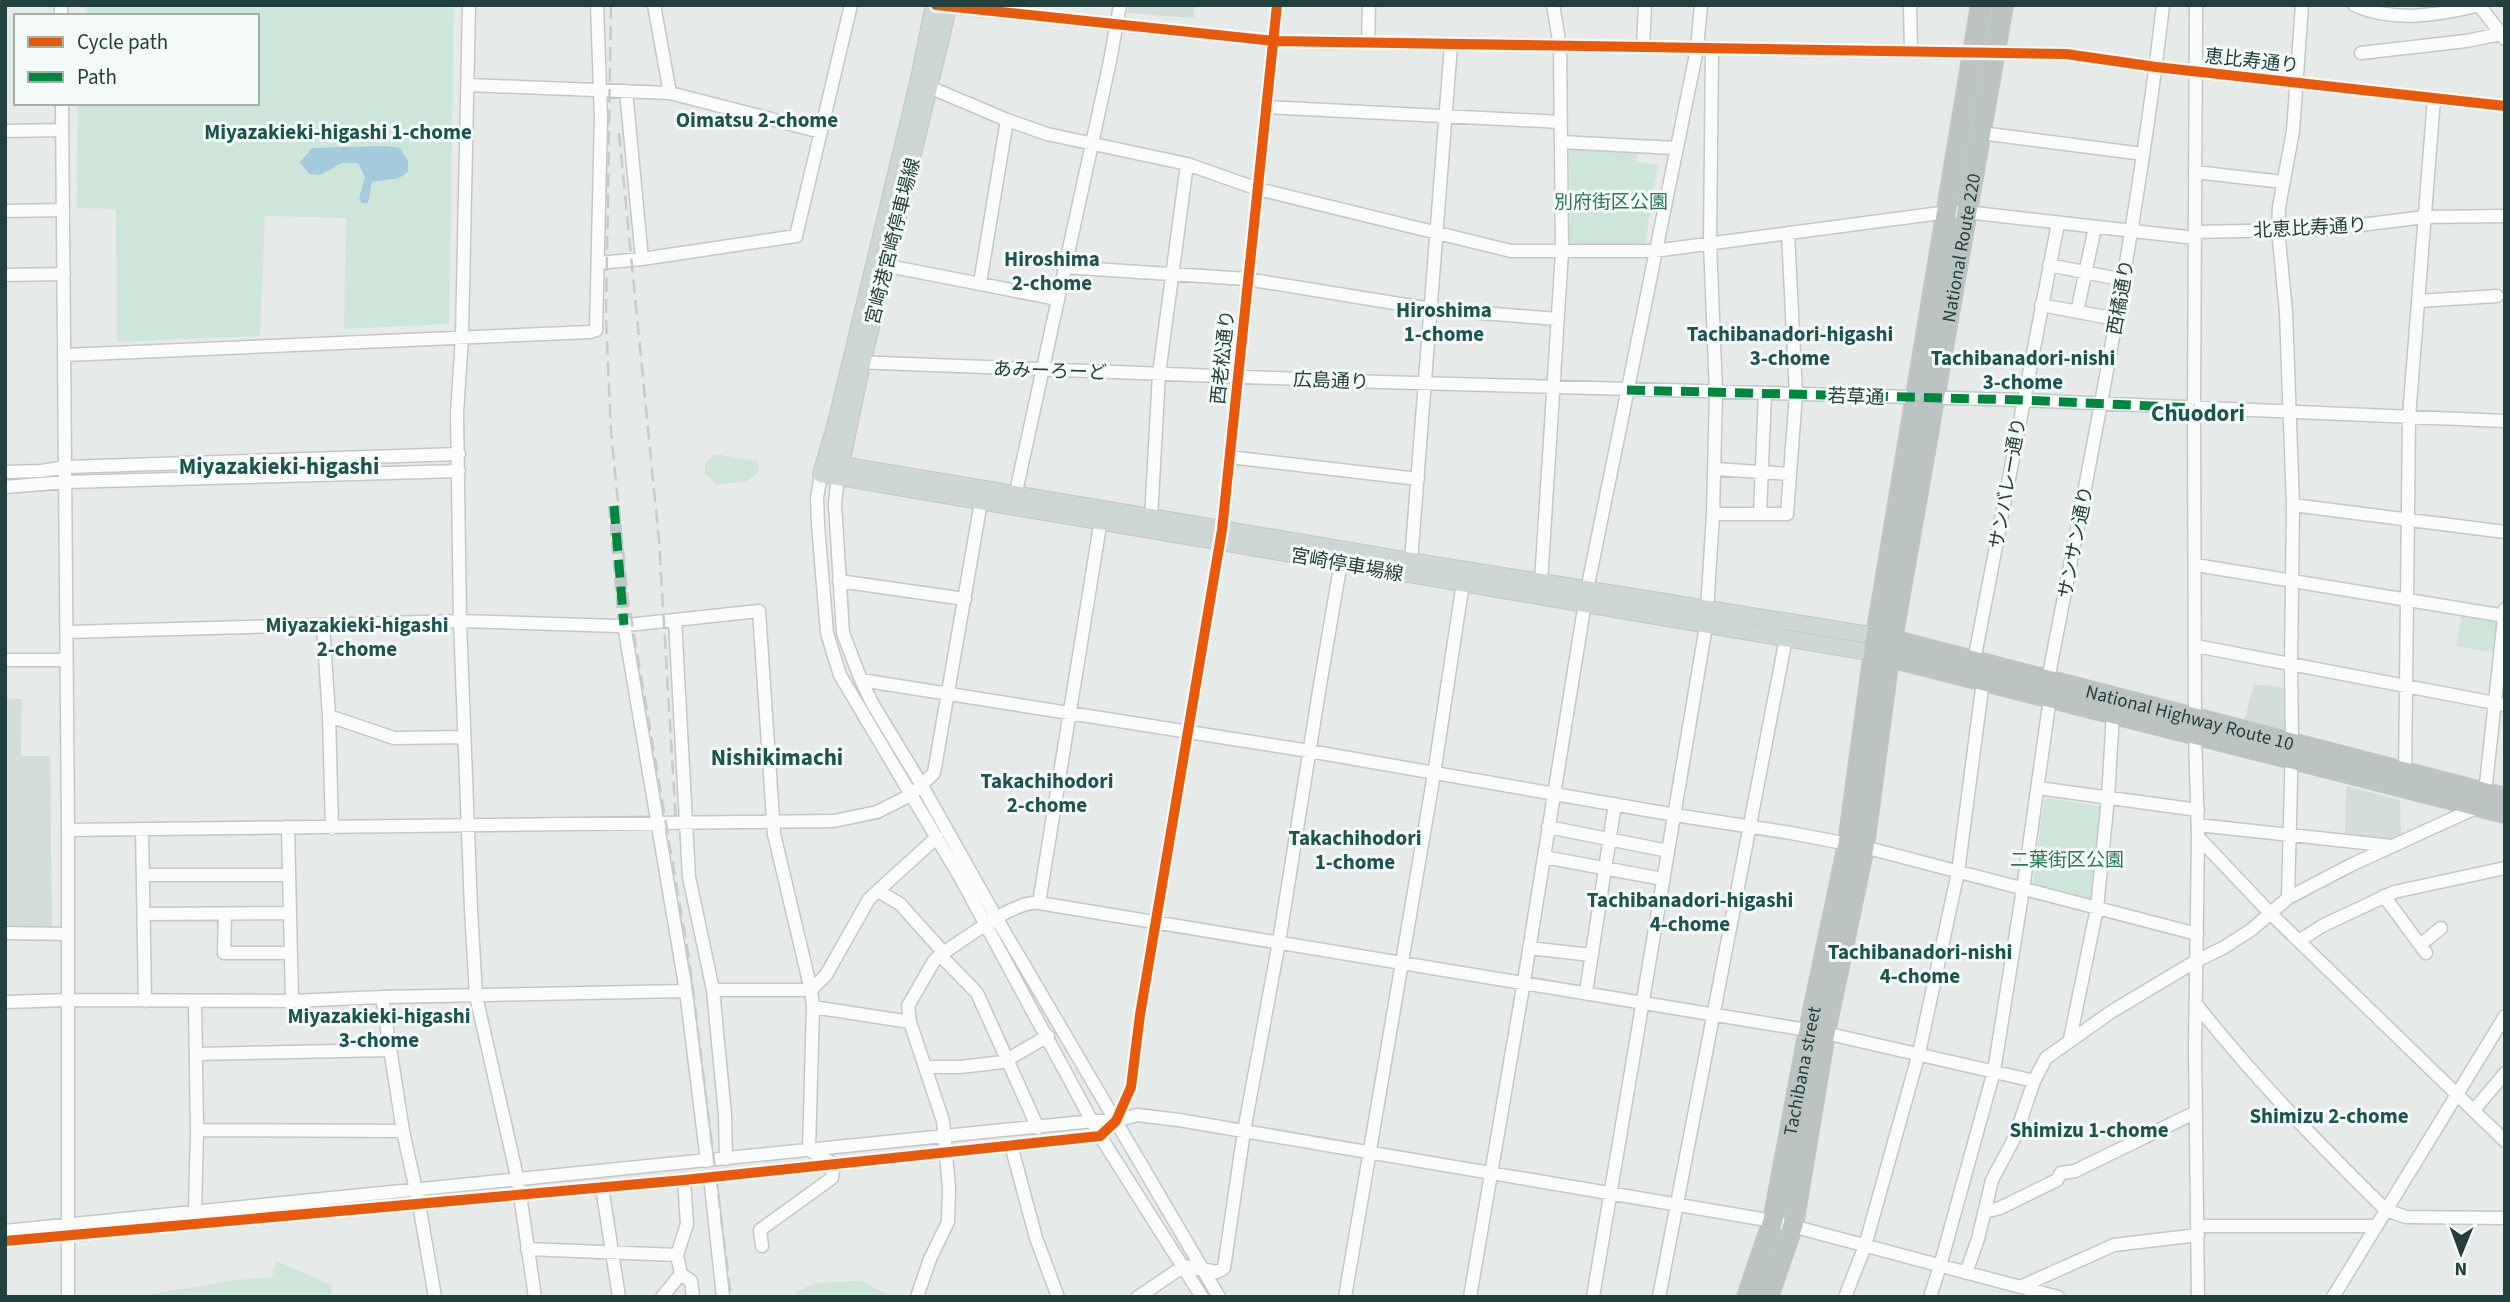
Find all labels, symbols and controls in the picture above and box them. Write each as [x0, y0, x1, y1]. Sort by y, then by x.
legend [14, 14, 259, 105]
text: Cycle path [77, 27, 168, 57]
street label: 恵比寿通り [2203, 43, 2301, 80]
text: Path [77, 62, 117, 92]
district label: Oimatsu 2-chome [676, 105, 838, 135]
district label: Miyazakieki-higashi 1-chome [204, 117, 472, 147]
street label: 宮崎港宮崎停車場線 [860, 155, 927, 328]
street label: National Route 220 [1936, 171, 1988, 325]
park label: 別府街区公園 [1554, 189, 1668, 216]
street label: 北恵比寿通り [2252, 212, 2368, 245]
district label: Hiroshima 2-chome [1004, 244, 1100, 298]
street label: 西橘通り [2102, 257, 2141, 337]
district label: Hiroshima 1-chome [1396, 295, 1492, 349]
street label: 西老松通り [1205, 308, 1242, 406]
district label: Tachibanadori-higashi 3-chome [1687, 319, 1893, 373]
district label: Tachibanadori-nishi 3-chome [1931, 343, 2115, 397]
street label: あみーろーど [993, 356, 1107, 387]
street label: 広島通り [1292, 367, 1369, 396]
street label: 若草通 [1827, 383, 1885, 412]
district label: Chuodori [2151, 397, 2245, 430]
street label: サンバレー通り [1984, 415, 2033, 551]
district label: Miyazakieki-higashi [179, 450, 379, 483]
street label: サンサン通り [2052, 484, 2101, 601]
street label: 宮崎停車場線 [1288, 542, 1405, 589]
district label: Miyazakieki-higashi 2-chome [265, 610, 449, 664]
street label: National Highway Route 10 [2082, 679, 2297, 758]
district label: Nishikimachi [711, 741, 843, 774]
district label: Takachihodori 2-chome [981, 766, 1113, 820]
district label: Takachihodori 1-chome [1289, 823, 1421, 877]
park label: 二葉街区公園 [2010, 847, 2124, 874]
district label: Tachibanadori-higashi 4-chome [1587, 885, 1793, 939]
district label: Tachibanadori-nishi 4-chome [1828, 937, 2012, 991]
district label: Miyazakieki-higashi 3-chome [287, 1001, 471, 1055]
street label: Tachibana street [1777, 1004, 1829, 1138]
district label: Shimizu 2-chome [2249, 1101, 2409, 1131]
district label: Shimizu 1-chome [2009, 1115, 2169, 1145]
north arrow [2426, 1218, 2496, 1288]
text: N [2454, 1255, 2467, 1282]

